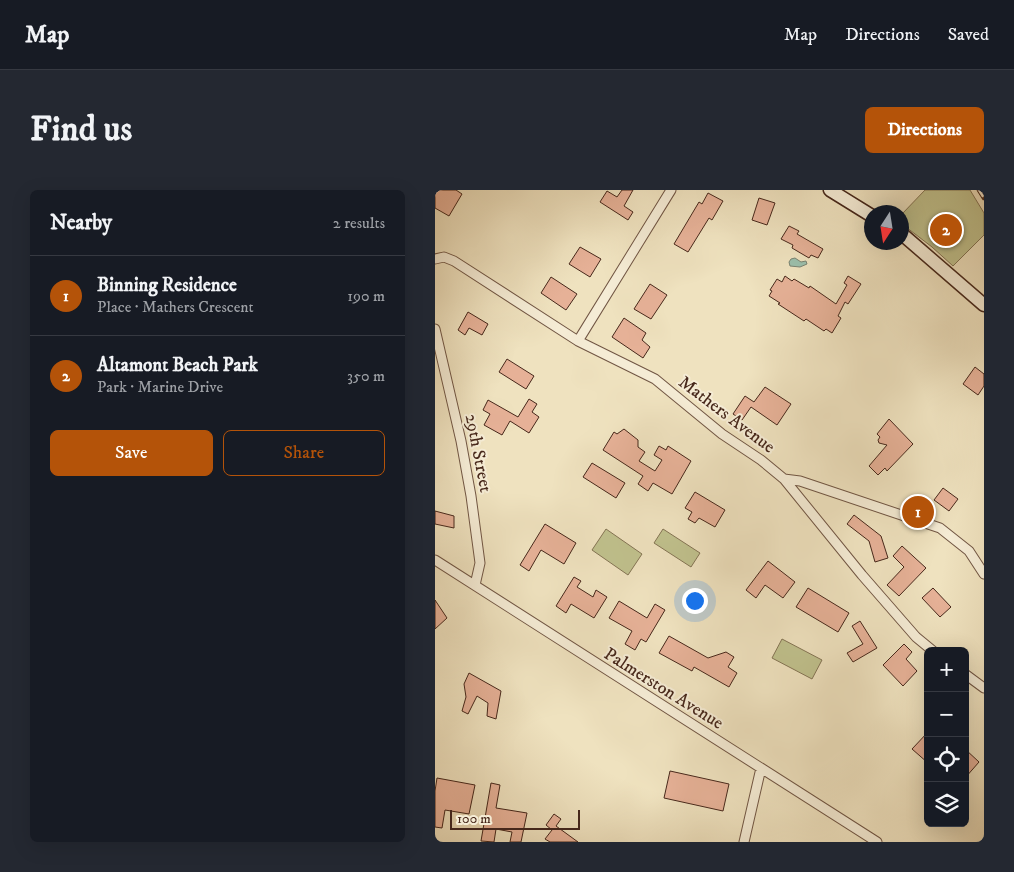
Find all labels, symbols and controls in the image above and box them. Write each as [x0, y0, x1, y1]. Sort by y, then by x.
text: Map [25, 20, 69, 50]
text: Map [784, 24, 817, 46]
text: Directions [845, 24, 920, 46]
text: Saved [948, 24, 989, 46]
button: Directions [865, 107, 984, 153]
text: Find us [30, 108, 132, 152]
north arrow [864, 205, 909, 250]
text: Nearby [50, 210, 112, 236]
pin: 2 [930, 211, 962, 249]
text: 2 results [333, 213, 385, 233]
text: Binning Residence [97, 274, 237, 297]
text: 1 [63, 286, 69, 306]
text: 190 m [347, 286, 385, 306]
text: Place · Mathers Crescent [97, 297, 254, 317]
text: Altamont Beach Park [97, 354, 258, 377]
text: 2 [62, 366, 70, 386]
text: 350 m [347, 366, 385, 386]
street label: Mathers Avenue [674, 371, 779, 458]
text: Park · Marine Drive [97, 377, 223, 397]
street label: 29th Street [460, 412, 496, 495]
button: Save [50, 430, 213, 476]
button: Share [223, 430, 385, 476]
pin: 1 [902, 493, 934, 531]
your location [682, 588, 708, 614]
street label: Palmerston Avenue [600, 643, 727, 734]
map controls [924, 647, 969, 827]
button: + [924, 647, 969, 692]
button: − [924, 692, 969, 737]
button: locate [924, 737, 969, 782]
button: layers [924, 782, 969, 827]
scale bar [450, 807, 580, 830]
text: 100 m [457, 810, 491, 828]

